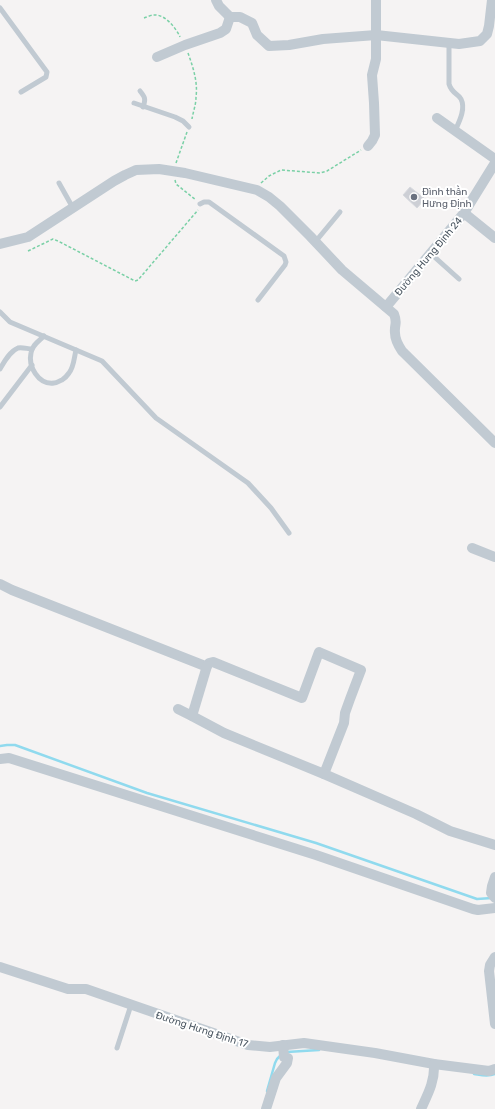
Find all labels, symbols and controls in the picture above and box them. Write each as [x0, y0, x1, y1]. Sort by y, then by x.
place label: Đình thần Hưng Định [422, 185, 472, 210]
marker: Đình thần Hưng Định [409, 192, 419, 202]
street label: Đường Hưng Định 24 [392, 215, 465, 298]
street label: Đường Hưng Định 17 [154, 1009, 249, 1051]

